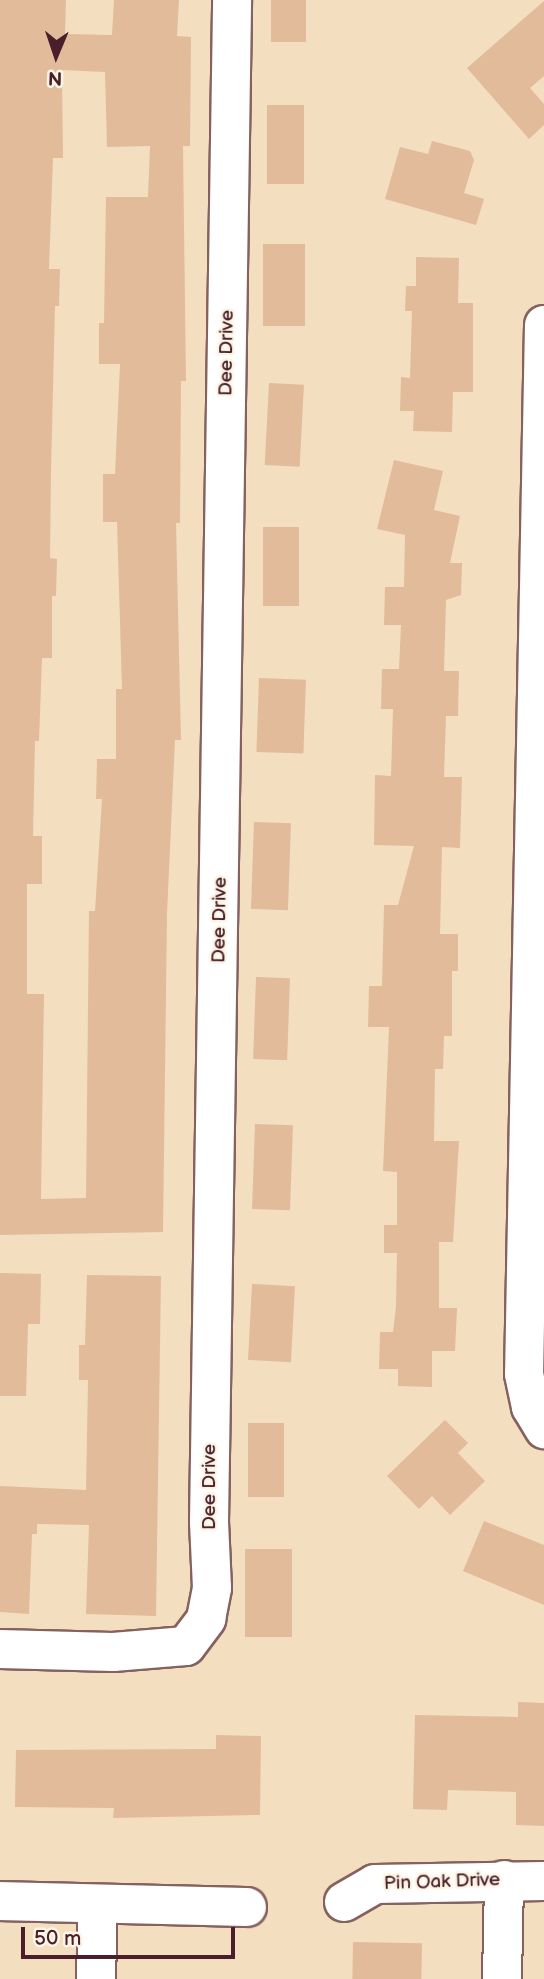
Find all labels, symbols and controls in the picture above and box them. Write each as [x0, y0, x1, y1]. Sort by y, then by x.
north arrow [21, 21, 91, 91]
text: N [48, 66, 63, 89]
street label: Dee Drive [215, 310, 239, 396]
street label: Dee Drive [208, 877, 232, 963]
street label: Dee Drive [199, 1444, 221, 1530]
street label: Pin Oak Drive [383, 1869, 501, 1895]
scale bar [24, 1912, 238, 1956]
text: 50 m [34, 1926, 81, 1951]

